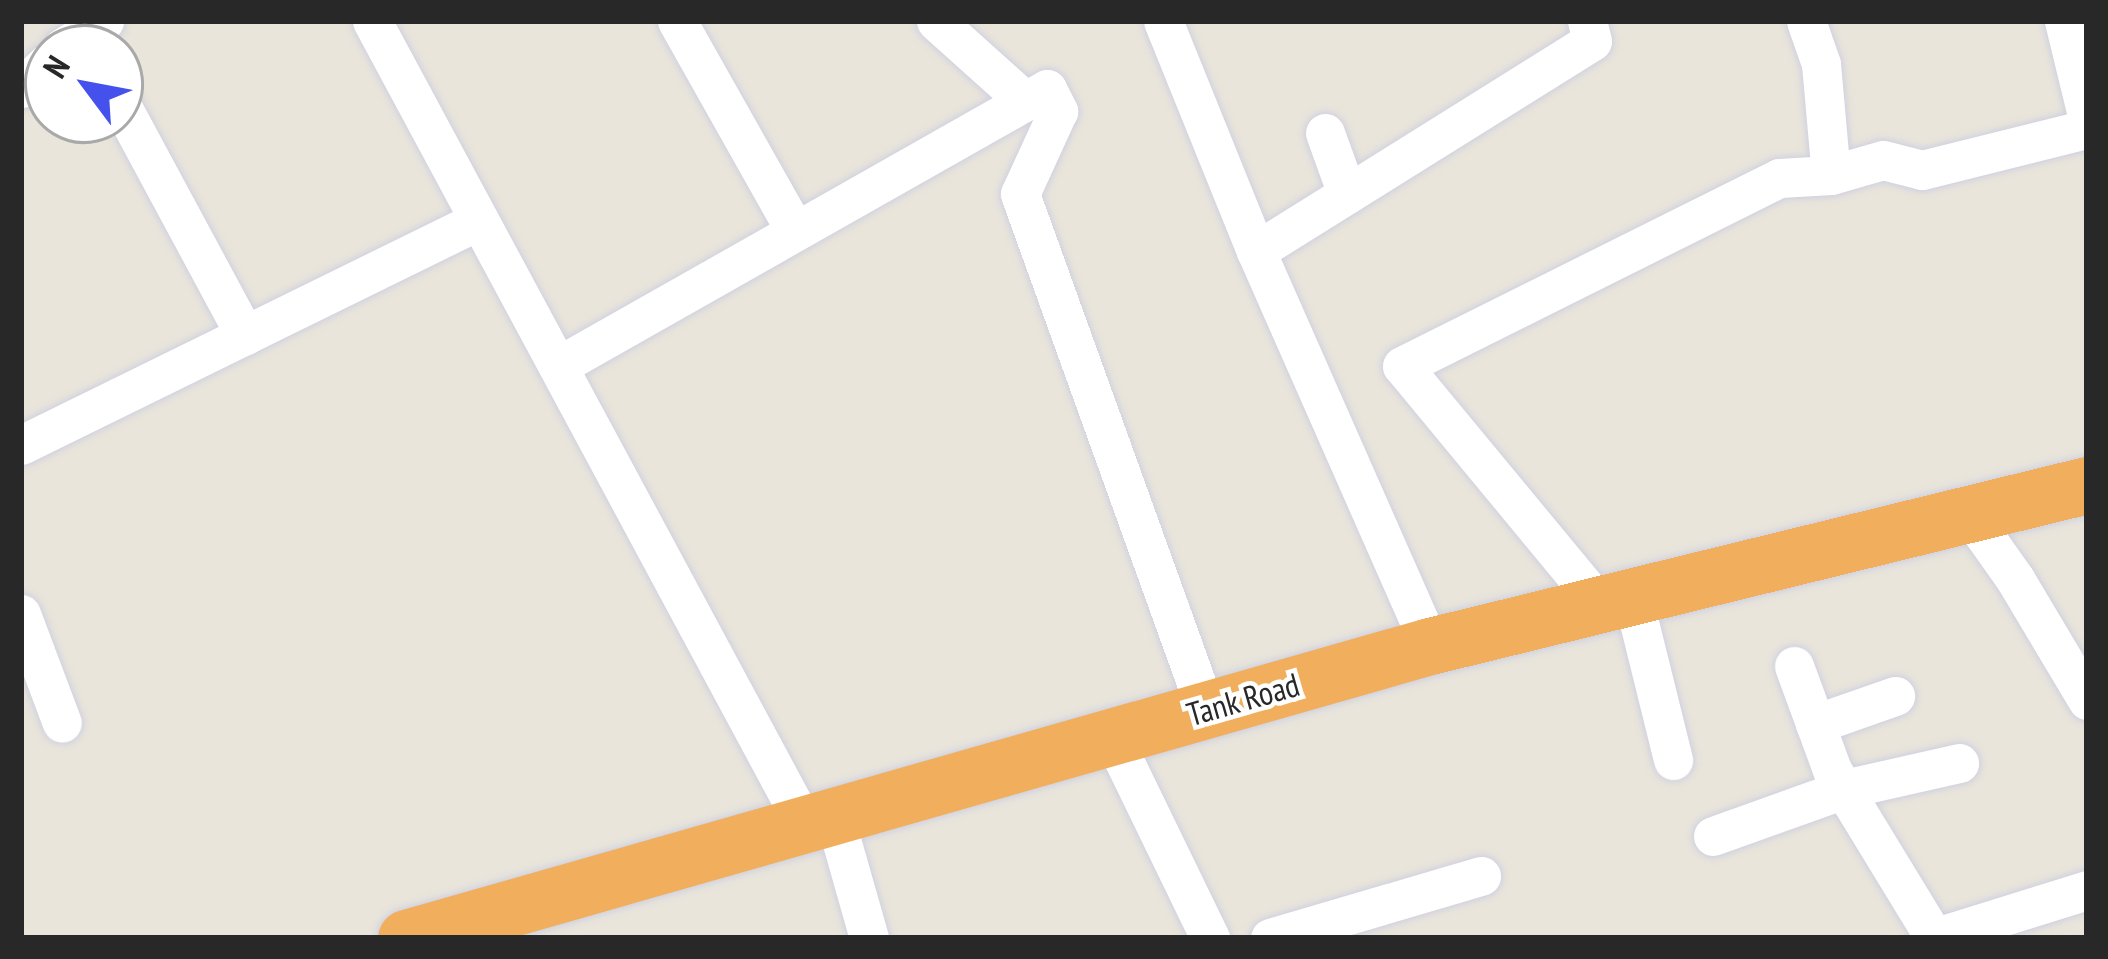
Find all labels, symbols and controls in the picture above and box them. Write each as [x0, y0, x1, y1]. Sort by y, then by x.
north arrow [24, 24, 144, 144]
text: N [33, 47, 79, 85]
street label: Tank Road [1182, 664, 1304, 734]

